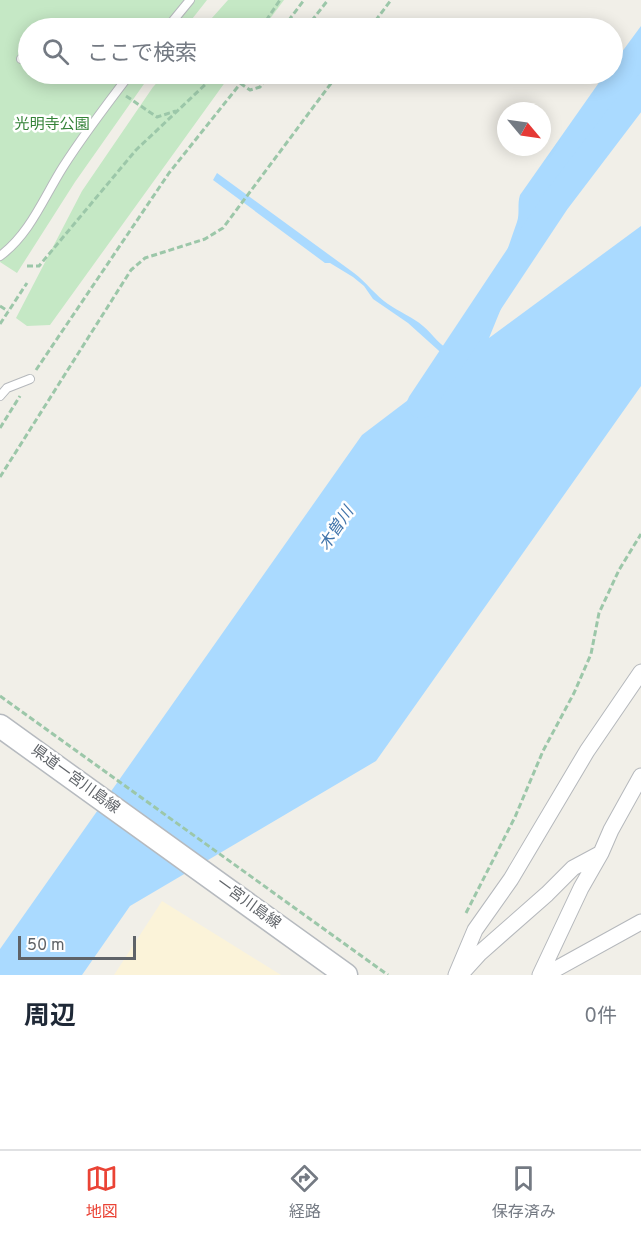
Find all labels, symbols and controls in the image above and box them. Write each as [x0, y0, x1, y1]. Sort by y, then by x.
search box [18, 18, 623, 84]
icon: search [39, 35, 72, 68]
text: ここで検索 [87, 41, 197, 68]
north arrow [497, 102, 551, 156]
park label: 光明寺公園 [14, 116, 90, 135]
water label: 木曽川 [315, 502, 360, 554]
street label: 県道一宮川島線 [27, 741, 123, 819]
street label: 一宮川島線 [212, 874, 284, 934]
scale bar [18, 933, 136, 960]
text: 50 m [27, 936, 65, 956]
text: 周辺 [24, 1001, 76, 1034]
text: 0件 [584, 1004, 617, 1030]
tab: 地図 [85, 1162, 118, 1223]
tab: 経路 [288, 1162, 321, 1223]
tab: 保存済み [492, 1162, 556, 1223]

